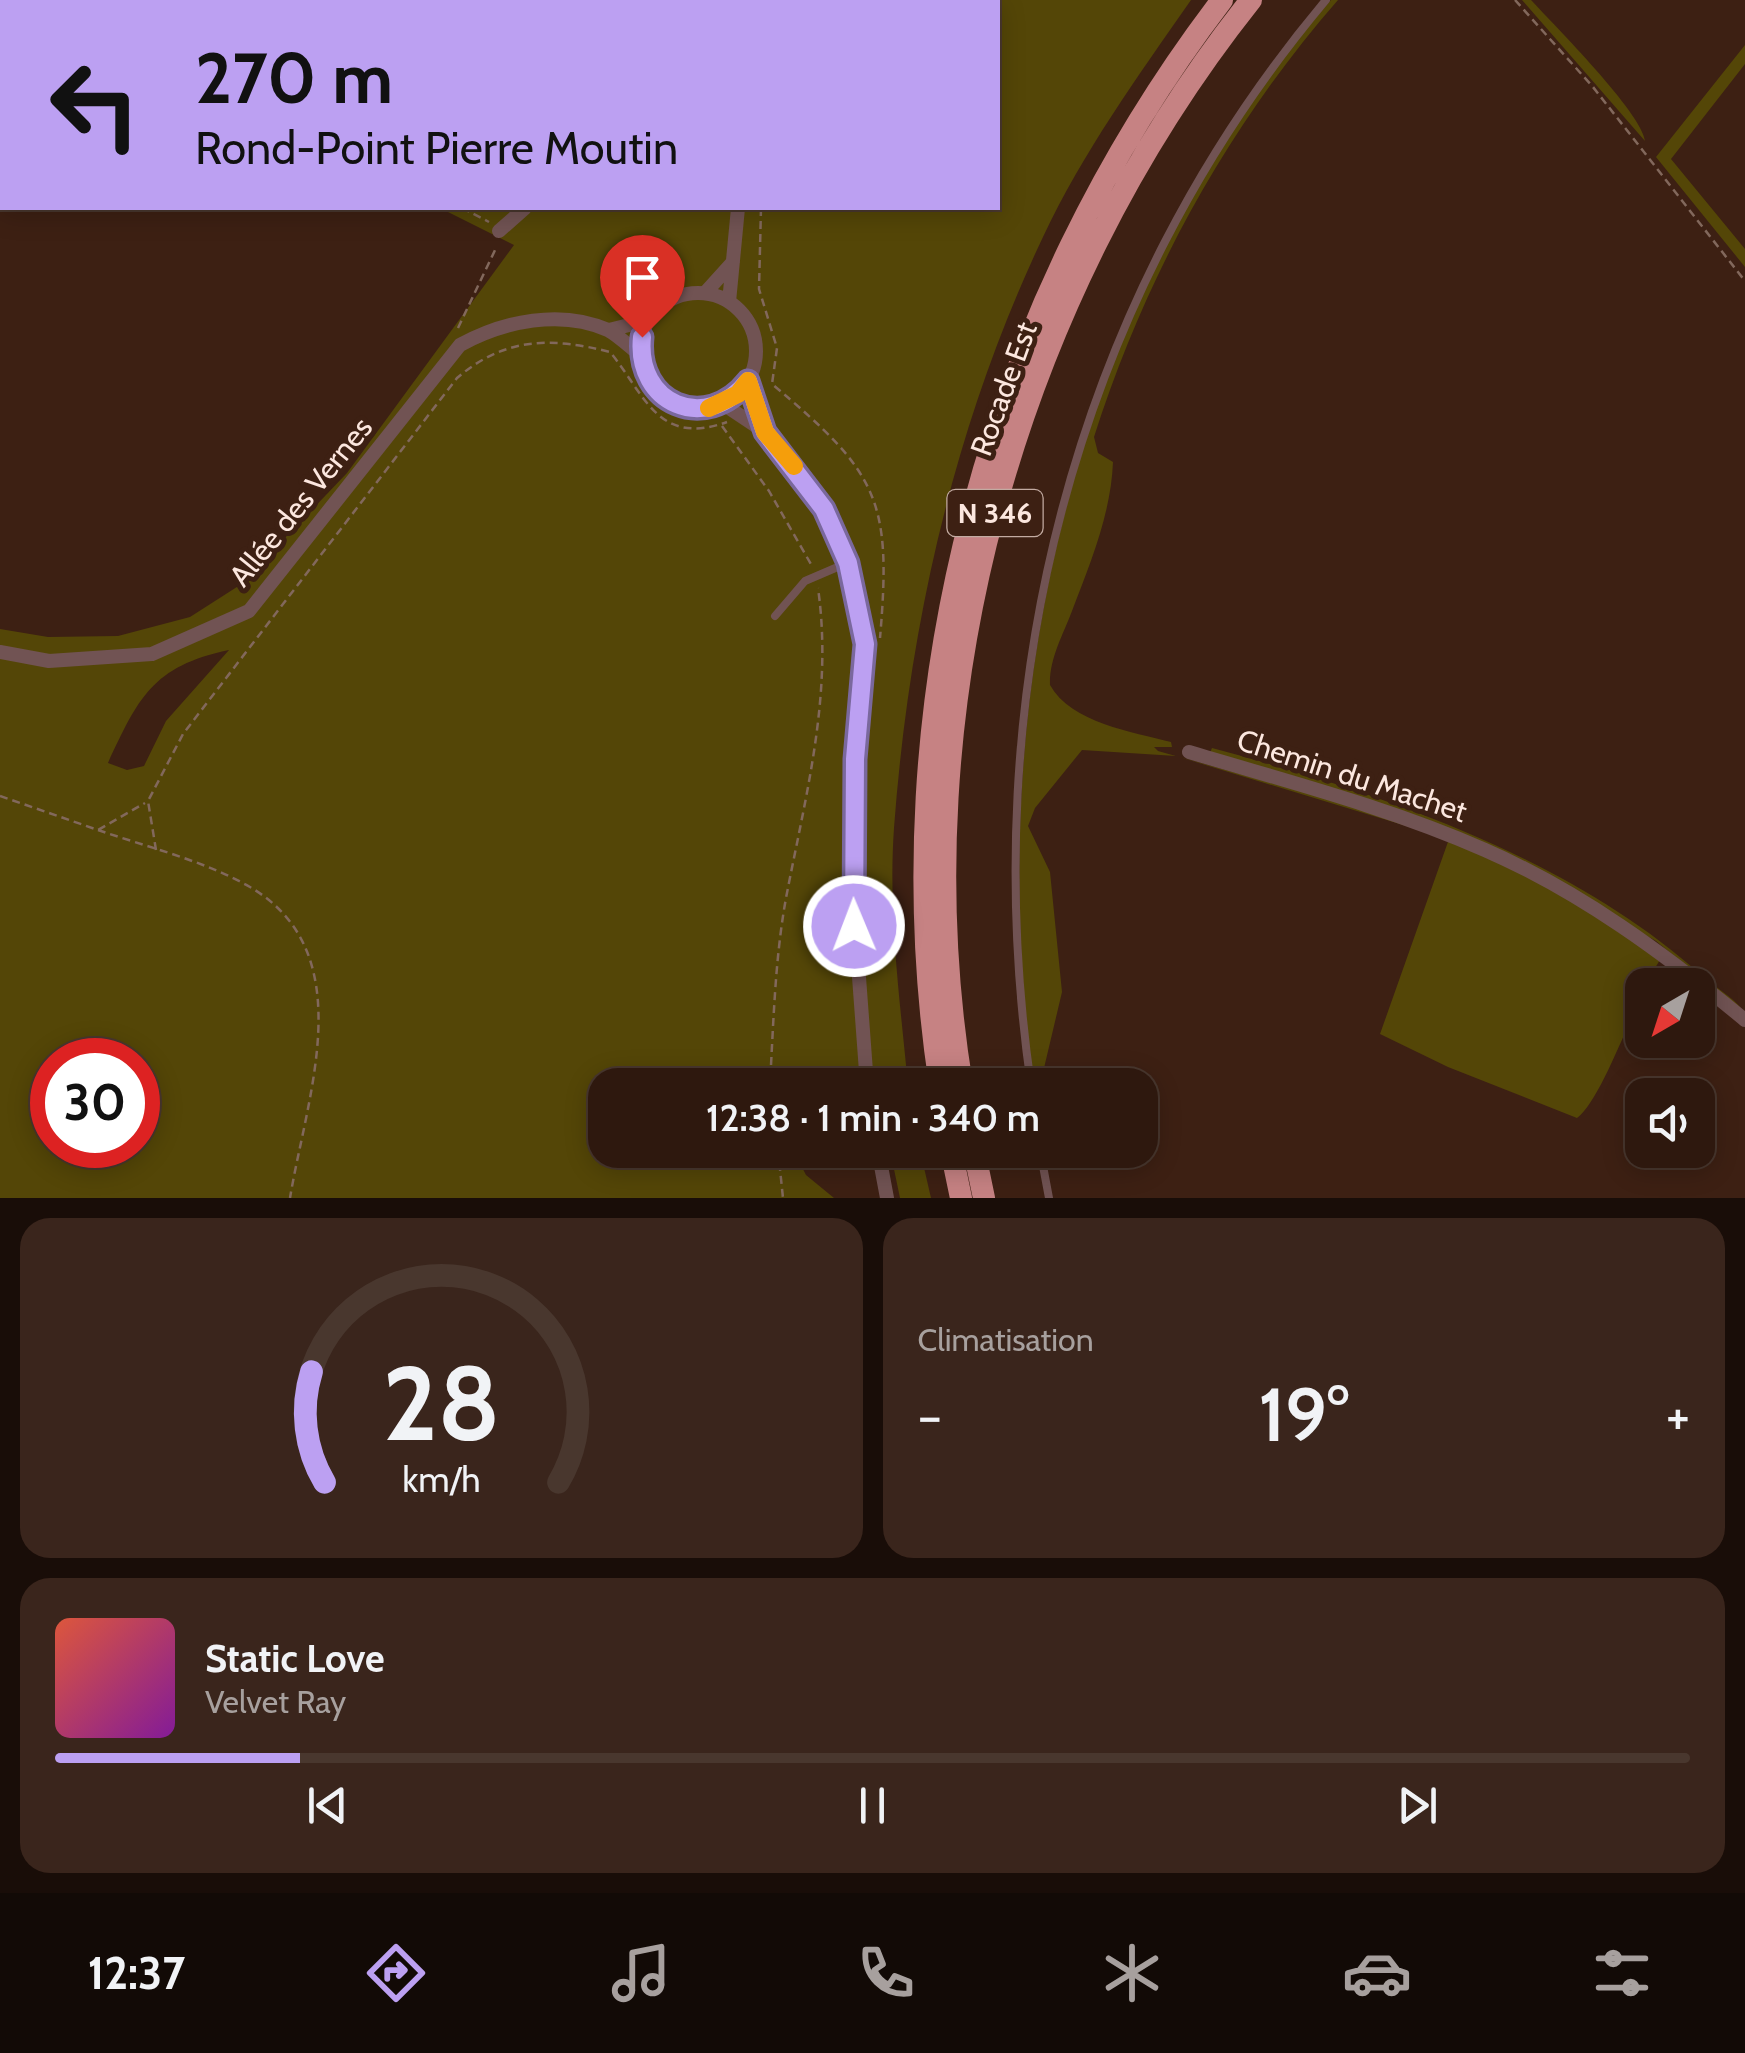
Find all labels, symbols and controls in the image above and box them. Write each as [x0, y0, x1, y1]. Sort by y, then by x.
text: 270 m [195, 35, 393, 121]
icon: left [30, 40, 160, 170]
text: Rond-Point Pierre Moutin [195, 121, 678, 175]
pin [600, 235, 685, 338]
icon: arrive [615, 250, 670, 305]
street label: Rocade Est [962, 317, 1045, 461]
street label: Allée des Vernes [221, 410, 380, 594]
road number: N 346 [948, 490, 1042, 536]
street label: Chemin du Machet [1233, 721, 1472, 830]
position arrow [802, 874, 906, 978]
north arrow [1625, 968, 1715, 1058]
map controls [1625, 968, 1715, 1168]
speed limit sign: 30 [30, 1038, 160, 1168]
button: sound [1625, 1078, 1715, 1168]
text: 12:38 · 1 min · 340 m [706, 1094, 1040, 1141]
text: Climatisation [918, 1320, 1094, 1359]
text: 28 [382, 1340, 500, 1466]
text: 19° [1258, 1369, 1349, 1460]
text: − [918, 1382, 942, 1449]
text: + [1666, 1382, 1690, 1449]
text: km/h [402, 1458, 480, 1501]
text: Static Love [205, 1635, 384, 1682]
text: Velvet Ray [205, 1682, 346, 1721]
icon: previous [300, 1778, 355, 1833]
icon: pause [845, 1778, 900, 1833]
icon: next [1390, 1778, 1445, 1833]
icon: directions [361, 1938, 431, 2008]
icon: music [606, 1938, 676, 2008]
icon: phone [851, 1938, 921, 2008]
icon: climate [1097, 1938, 1167, 2008]
icon: car [1342, 1938, 1412, 2008]
icon: filters [1587, 1938, 1657, 2008]
text: 12:37 [88, 1946, 185, 2000]

